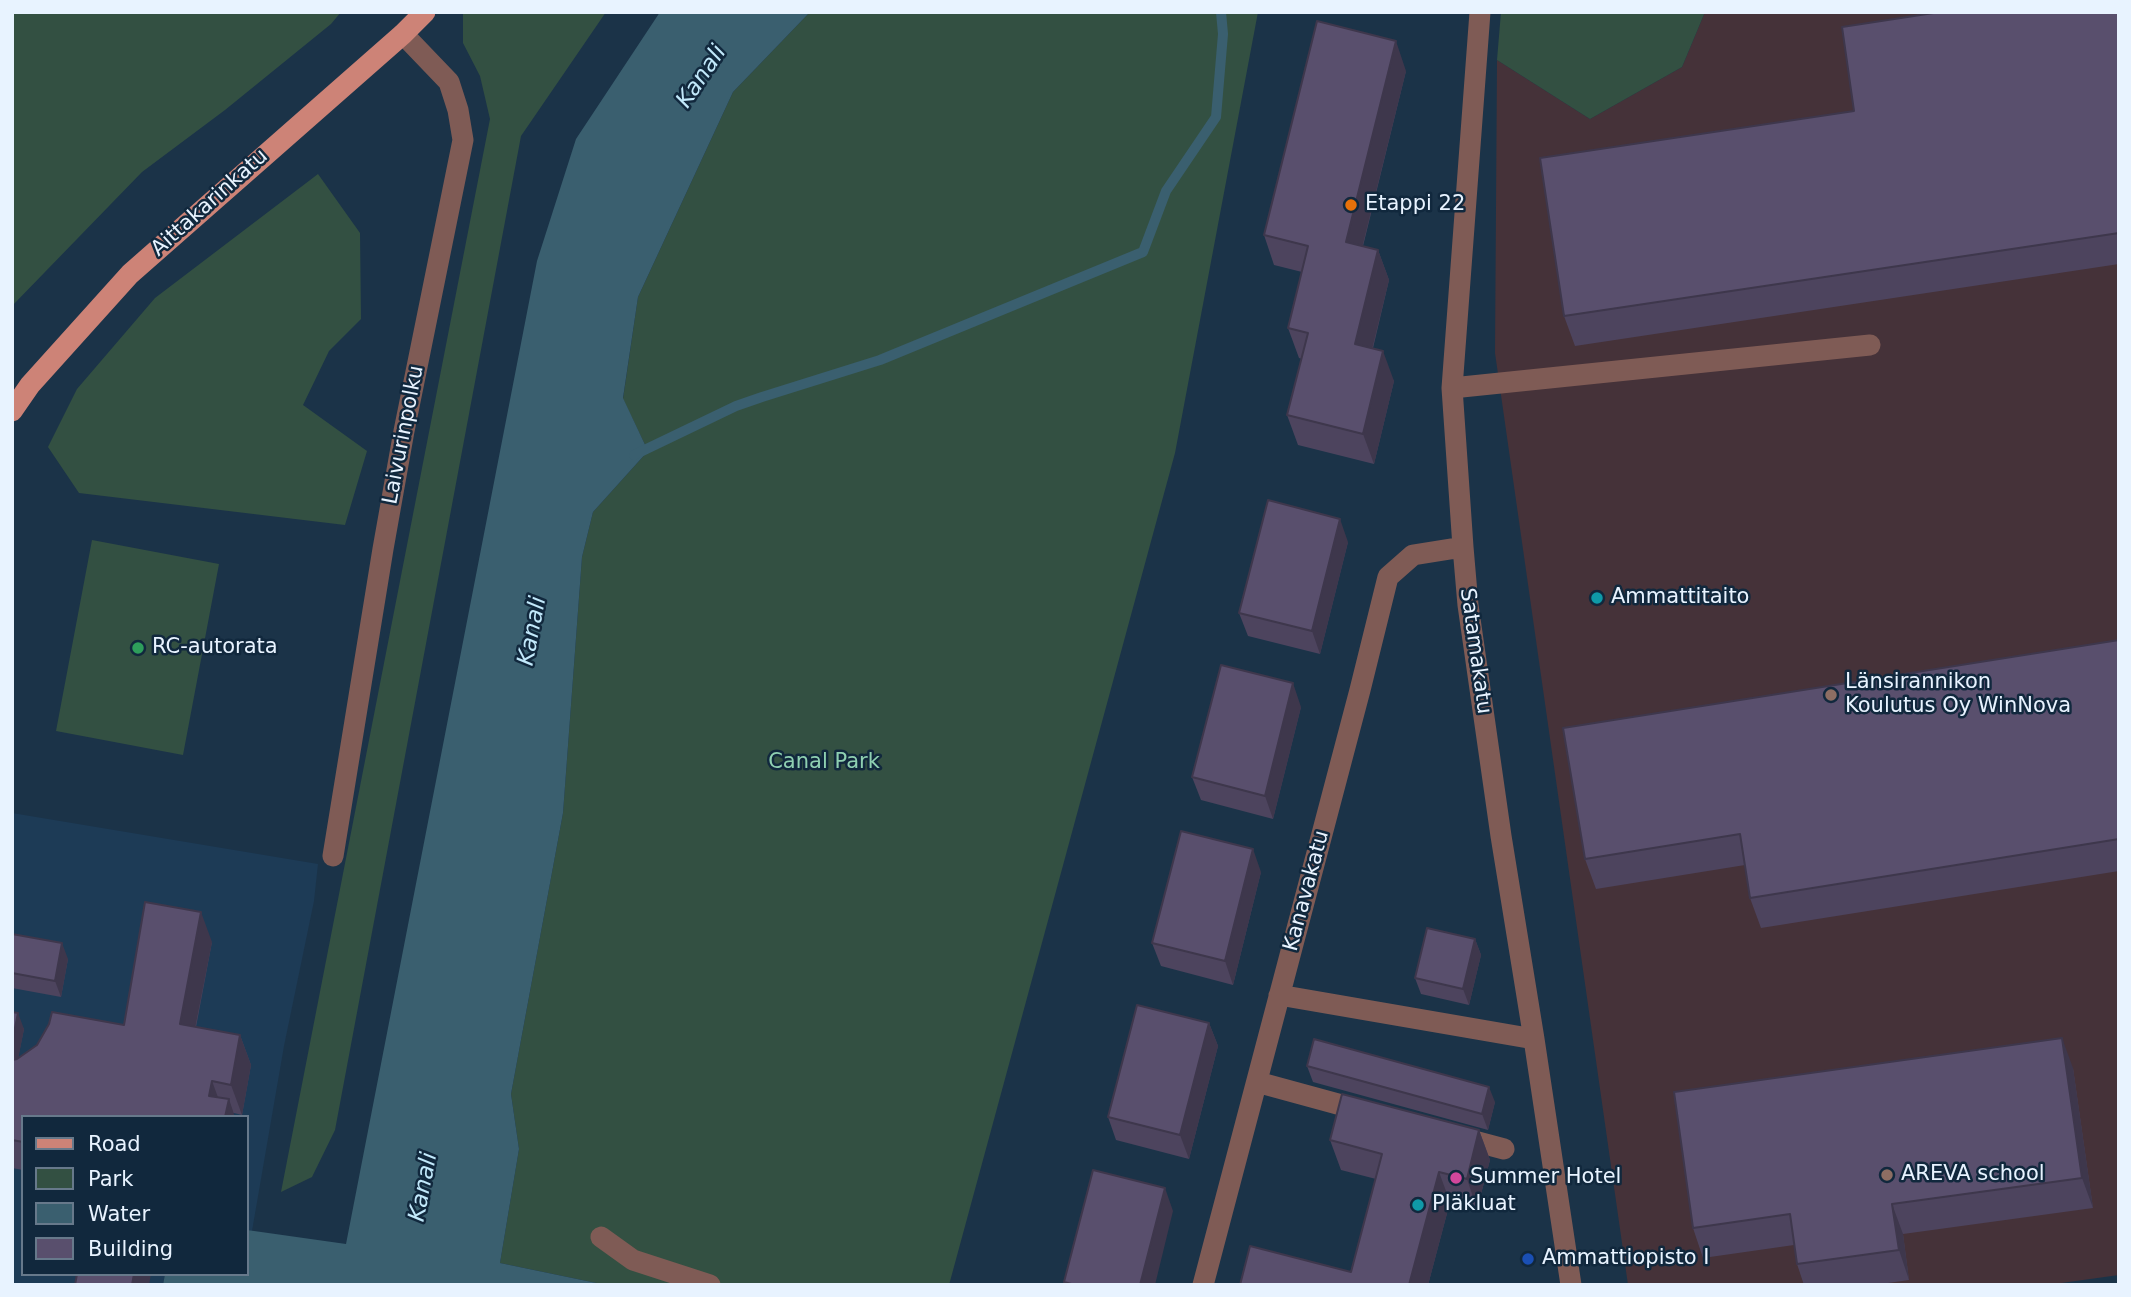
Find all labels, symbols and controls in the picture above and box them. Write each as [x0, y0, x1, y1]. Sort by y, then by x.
water label: Kanali [671, 40, 733, 114]
street label: Aittakarinkatu [147, 144, 273, 262]
place label: Etappi 22 [1365, 192, 1465, 218]
marker: Etappi 22 [1343, 197, 1359, 213]
street label: Laivurinpolku [378, 364, 430, 506]
place label: Ammattitaito [1611, 585, 1749, 611]
street label: Satamakatu [1454, 586, 1496, 716]
marker: Ammattitaito [1589, 590, 1605, 606]
water label: Kanali [513, 594, 553, 668]
place label: RC-autorata [152, 635, 278, 661]
marker: RC-autorata [130, 640, 146, 656]
place label: Länsirannikon Koulutus Oy WinNova [1845, 670, 2071, 720]
marker: Länsirannikon Koulutus Oy WinNova [1823, 687, 1839, 703]
park label: Canal Park [768, 750, 880, 776]
street label: Kanavakatu [1279, 828, 1335, 954]
legend [21, 1115, 248, 1276]
text: Road [88, 1132, 141, 1156]
water label: Kanali [404, 1150, 444, 1224]
place label: AREVA school [1901, 1162, 2045, 1188]
place label: Summer Hotel [1470, 1165, 1621, 1191]
text: Park [88, 1167, 133, 1191]
marker: AREVA school [1879, 1167, 1895, 1183]
marker: Summer Hotel [1448, 1170, 1464, 1186]
place label: Pläkluat [1432, 1192, 1516, 1218]
marker: Pläkluat [1410, 1197, 1426, 1213]
text: Water [88, 1202, 150, 1226]
text: Building [88, 1237, 173, 1261]
place label: Ammattiopisto I [1542, 1246, 1709, 1272]
marker: Ammattiopisto I [1520, 1251, 1536, 1267]

